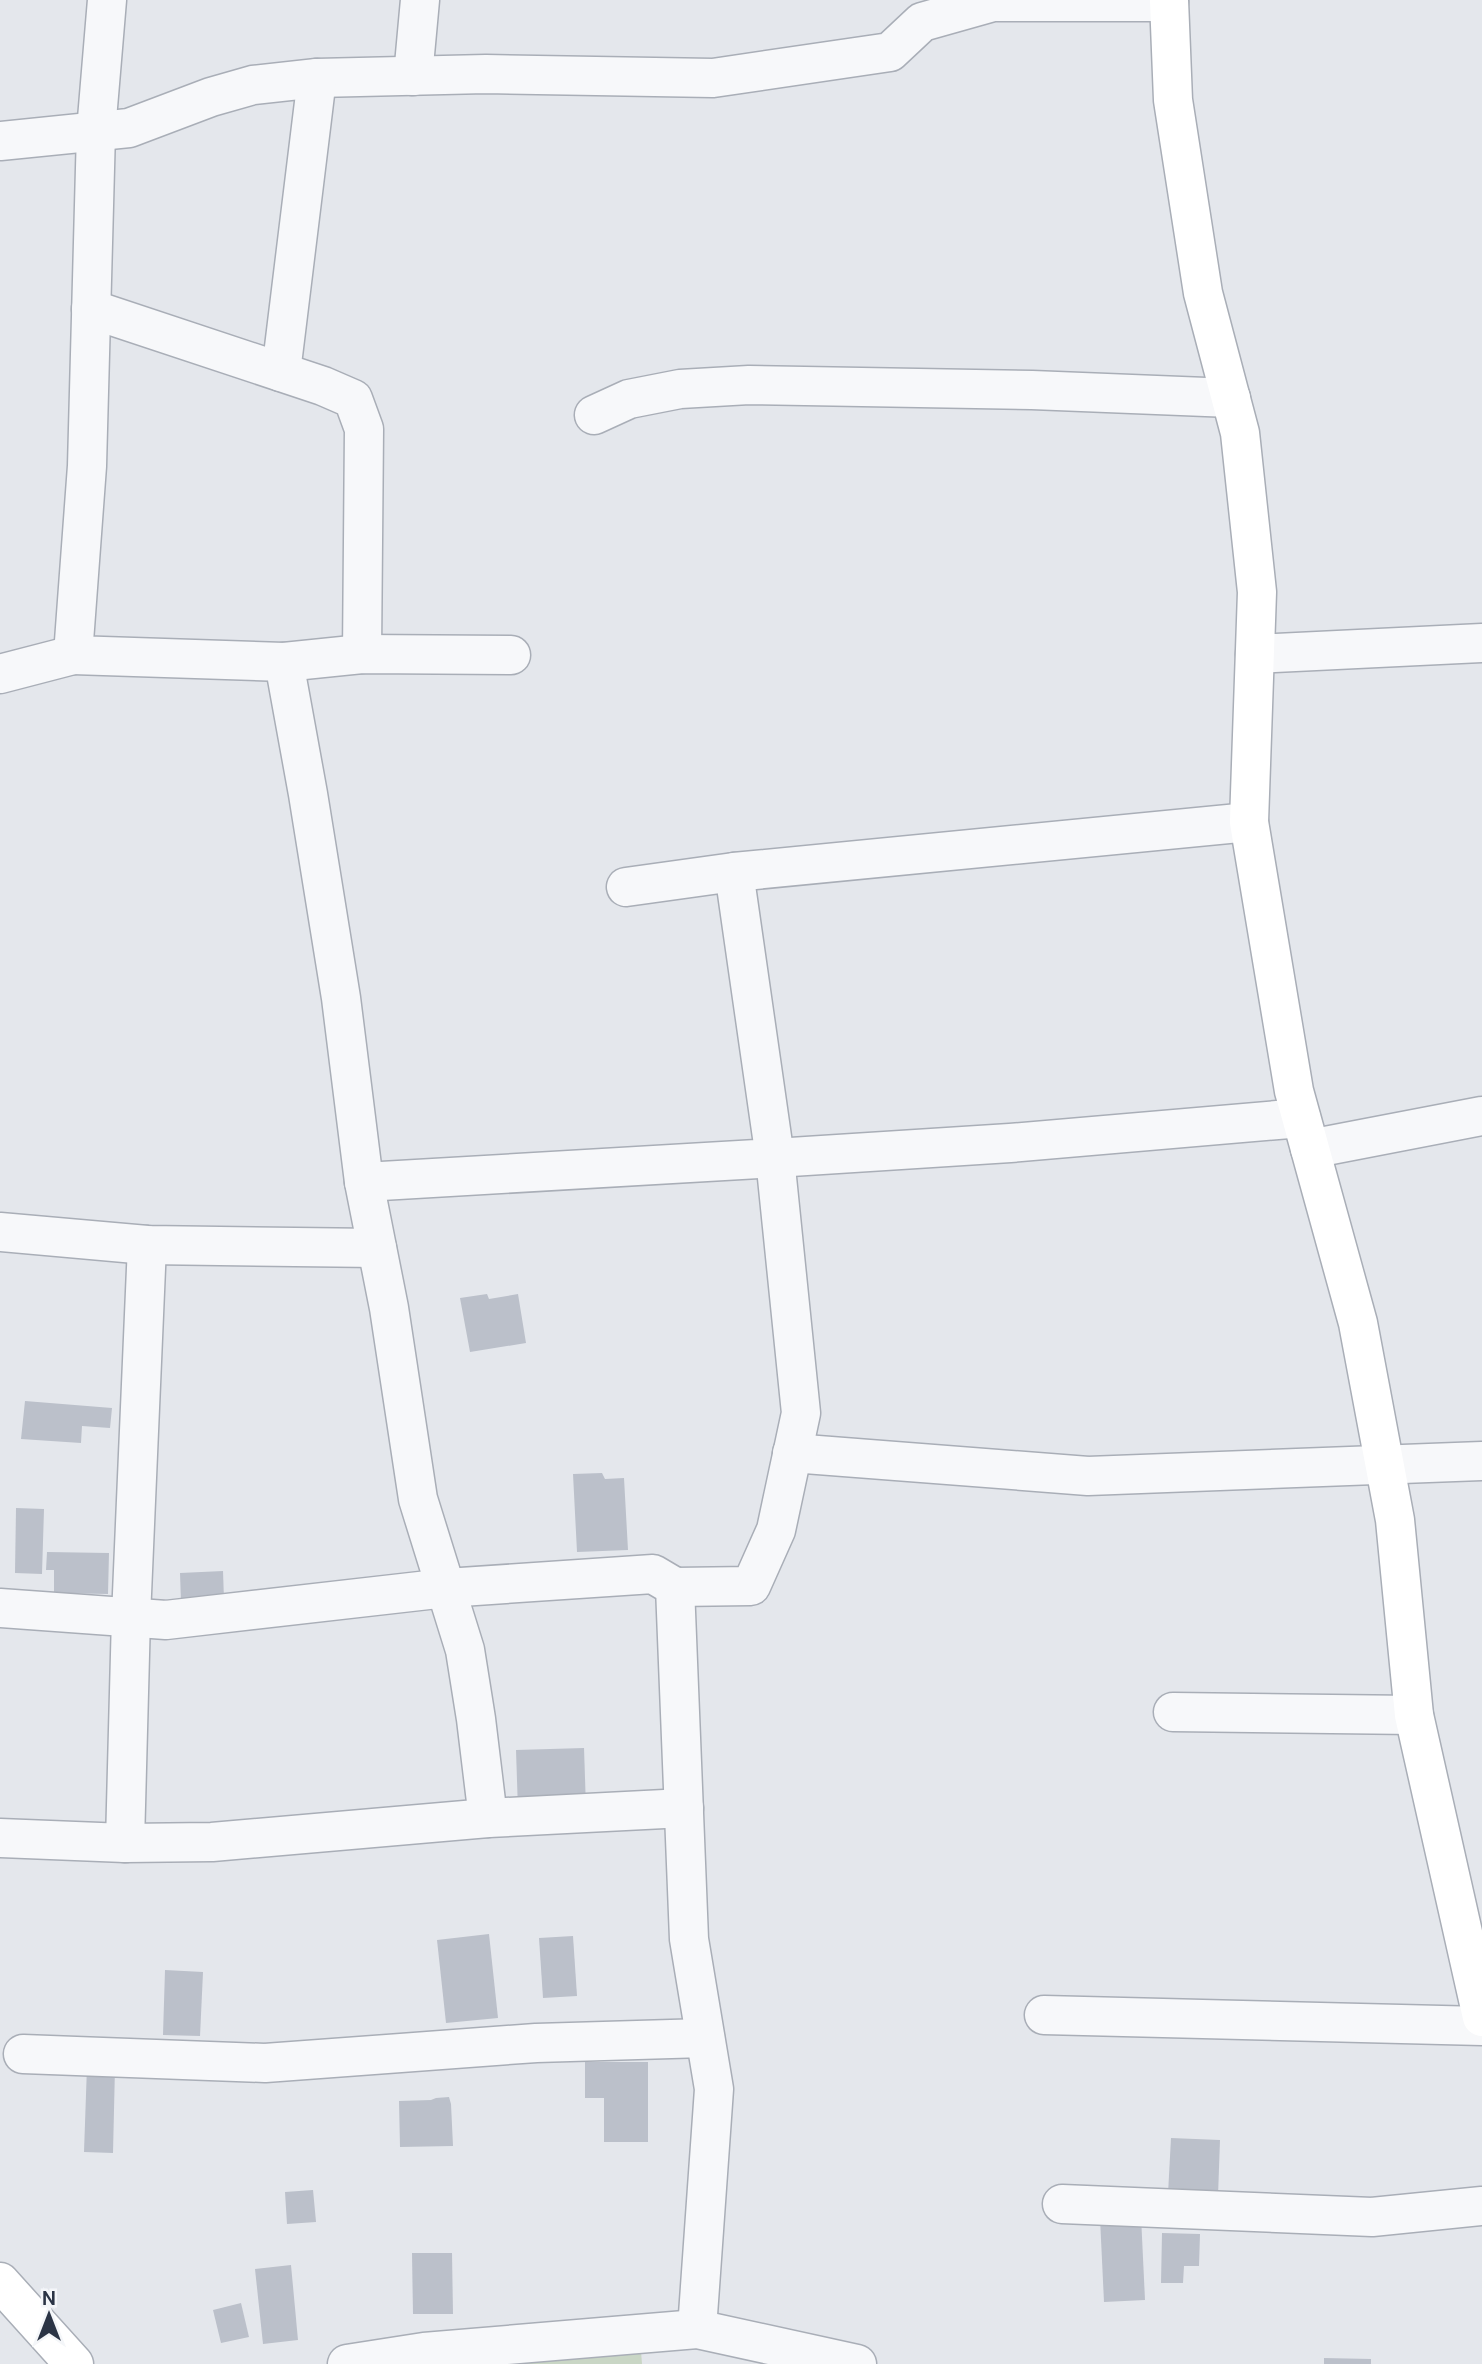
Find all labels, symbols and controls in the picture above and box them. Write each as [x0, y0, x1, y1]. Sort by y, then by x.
north arrow [14, 2280, 84, 2350]
text: N [42, 2286, 56, 2311]

